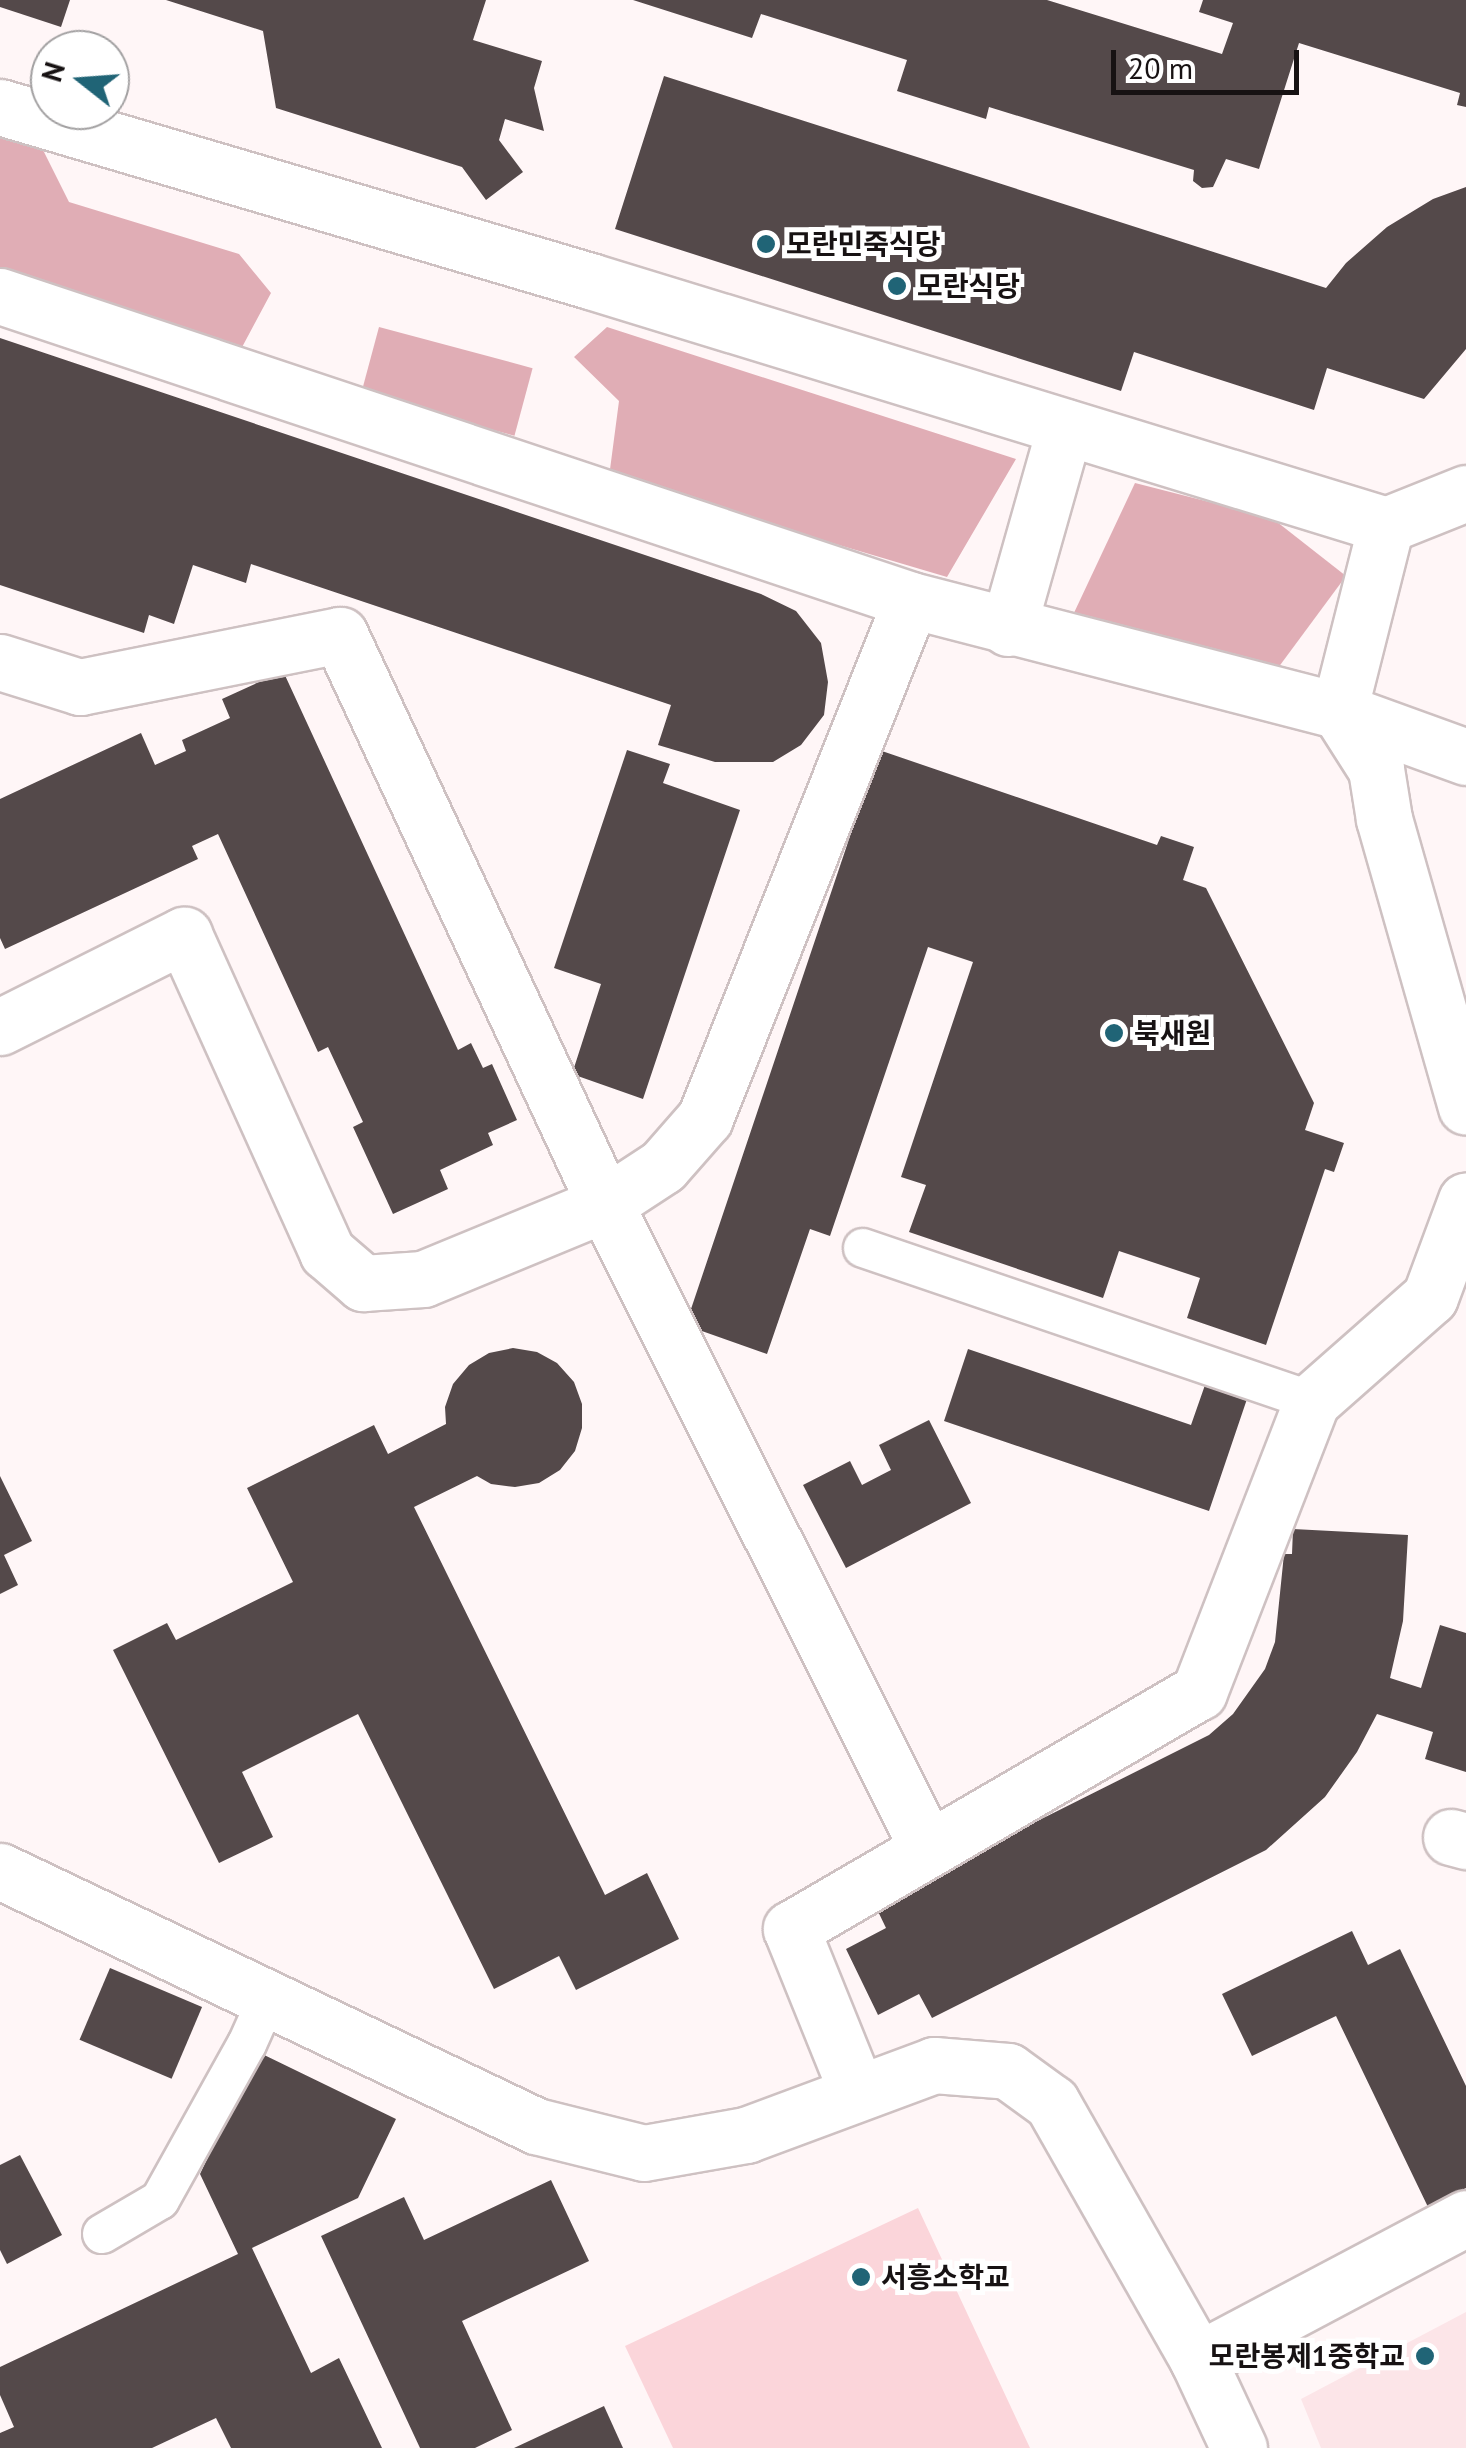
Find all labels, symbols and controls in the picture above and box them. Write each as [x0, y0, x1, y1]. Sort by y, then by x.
north arrow [30, 30, 130, 130]
scale bar [1116, 30, 1304, 92]
text: 20 m [1128, 48, 1193, 87]
text: N [32, 57, 73, 86]
place label: 모란민죽식당 [786, 227, 941, 261]
marker: 모란민죽식당 [755, 233, 777, 255]
place label: 모란식당 [917, 269, 1020, 303]
marker: 모란식당 [886, 275, 908, 297]
place label: 북새원 [1134, 1016, 1211, 1050]
marker: 북새원 [1103, 1022, 1125, 1044]
place label: 서흥소학교 [881, 2260, 1010, 2294]
marker: 서흥소학교 [850, 2266, 872, 2288]
place label: 모란봉제1중학교 [1209, 2339, 1405, 2373]
marker: 모란봉제1중학교 [1414, 2345, 1436, 2367]

